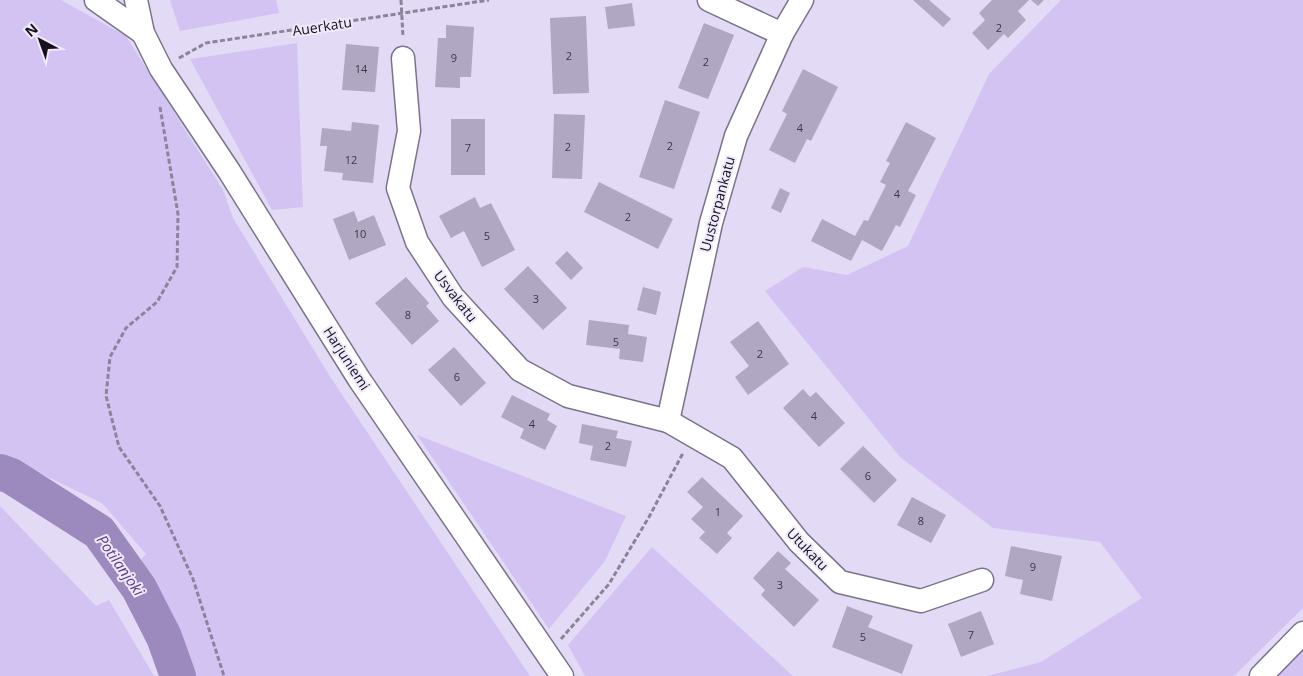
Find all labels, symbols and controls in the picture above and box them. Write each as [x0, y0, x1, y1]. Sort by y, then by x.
street label: Auerkatu [291, 12, 353, 40]
north arrow [15, 15, 65, 65]
text: N [21, 19, 42, 41]
house number: 2 [996, 20, 1002, 35]
house number: 2 [566, 48, 572, 63]
house number: 9 [451, 50, 457, 65]
house number: 2 [703, 54, 709, 69]
house number: 14 [355, 61, 368, 76]
house number: 4 [797, 120, 804, 135]
house number: 2 [667, 138, 673, 153]
house number: 2 [565, 139, 571, 154]
house number: 7 [465, 140, 471, 155]
house number: 12 [345, 152, 357, 167]
street label: Uustorpankatu [695, 154, 739, 254]
house number: 4 [894, 186, 901, 201]
house number: 2 [625, 209, 631, 224]
house number: 10 [354, 226, 366, 241]
house number: 5 [484, 228, 490, 243]
street label: Usvakatu [430, 266, 482, 326]
house number: 3 [533, 291, 539, 306]
house number: 8 [405, 307, 411, 322]
street label: Harjuniemi [319, 322, 375, 394]
house number: 5 [613, 334, 619, 349]
house number: 2 [757, 346, 763, 361]
house number: 6 [454, 369, 460, 384]
house number: 4 [811, 408, 818, 423]
house number: 4 [529, 416, 536, 431]
house number: 2 [605, 438, 611, 453]
house number: 6 [865, 468, 871, 483]
house number: 1 [715, 504, 721, 519]
house number: 8 [918, 513, 924, 528]
street label: Utukatu [783, 524, 833, 574]
water label: Potilanjoki [93, 531, 149, 600]
house number: 9 [1030, 559, 1036, 574]
house number: 3 [777, 577, 783, 592]
house number: 7 [968, 627, 974, 642]
house number: 5 [860, 629, 866, 644]

